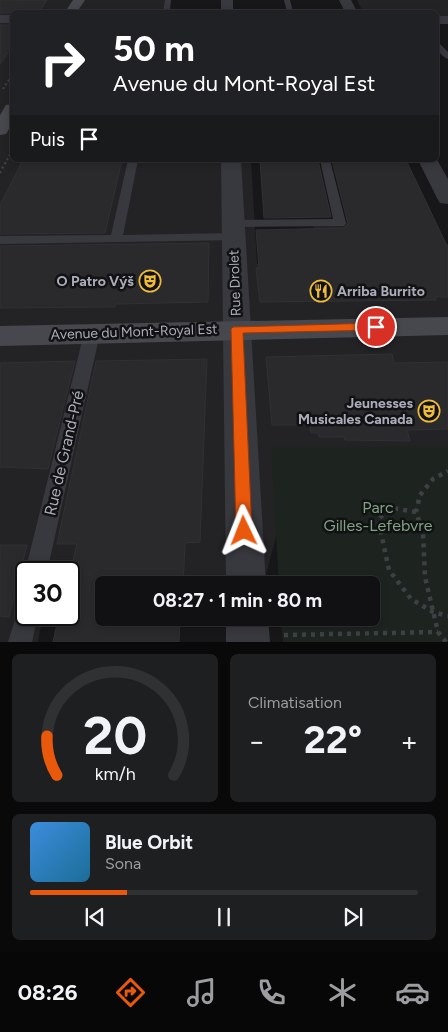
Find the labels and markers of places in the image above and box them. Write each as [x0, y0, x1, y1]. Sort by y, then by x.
theatre icon: O Patro Výš [138, 269, 162, 293]
place label: O Patro Výš [57, 273, 134, 290]
restaurant icon: Arriba Burrito [309, 279, 333, 303]
place label: Arriba Burrito [337, 283, 425, 300]
pin [355, 306, 397, 348]
place label: Jeunesses Musicales Canada [298, 395, 413, 428]
theatre icon: Jeunesses Musicales Canada [417, 399, 441, 423]

